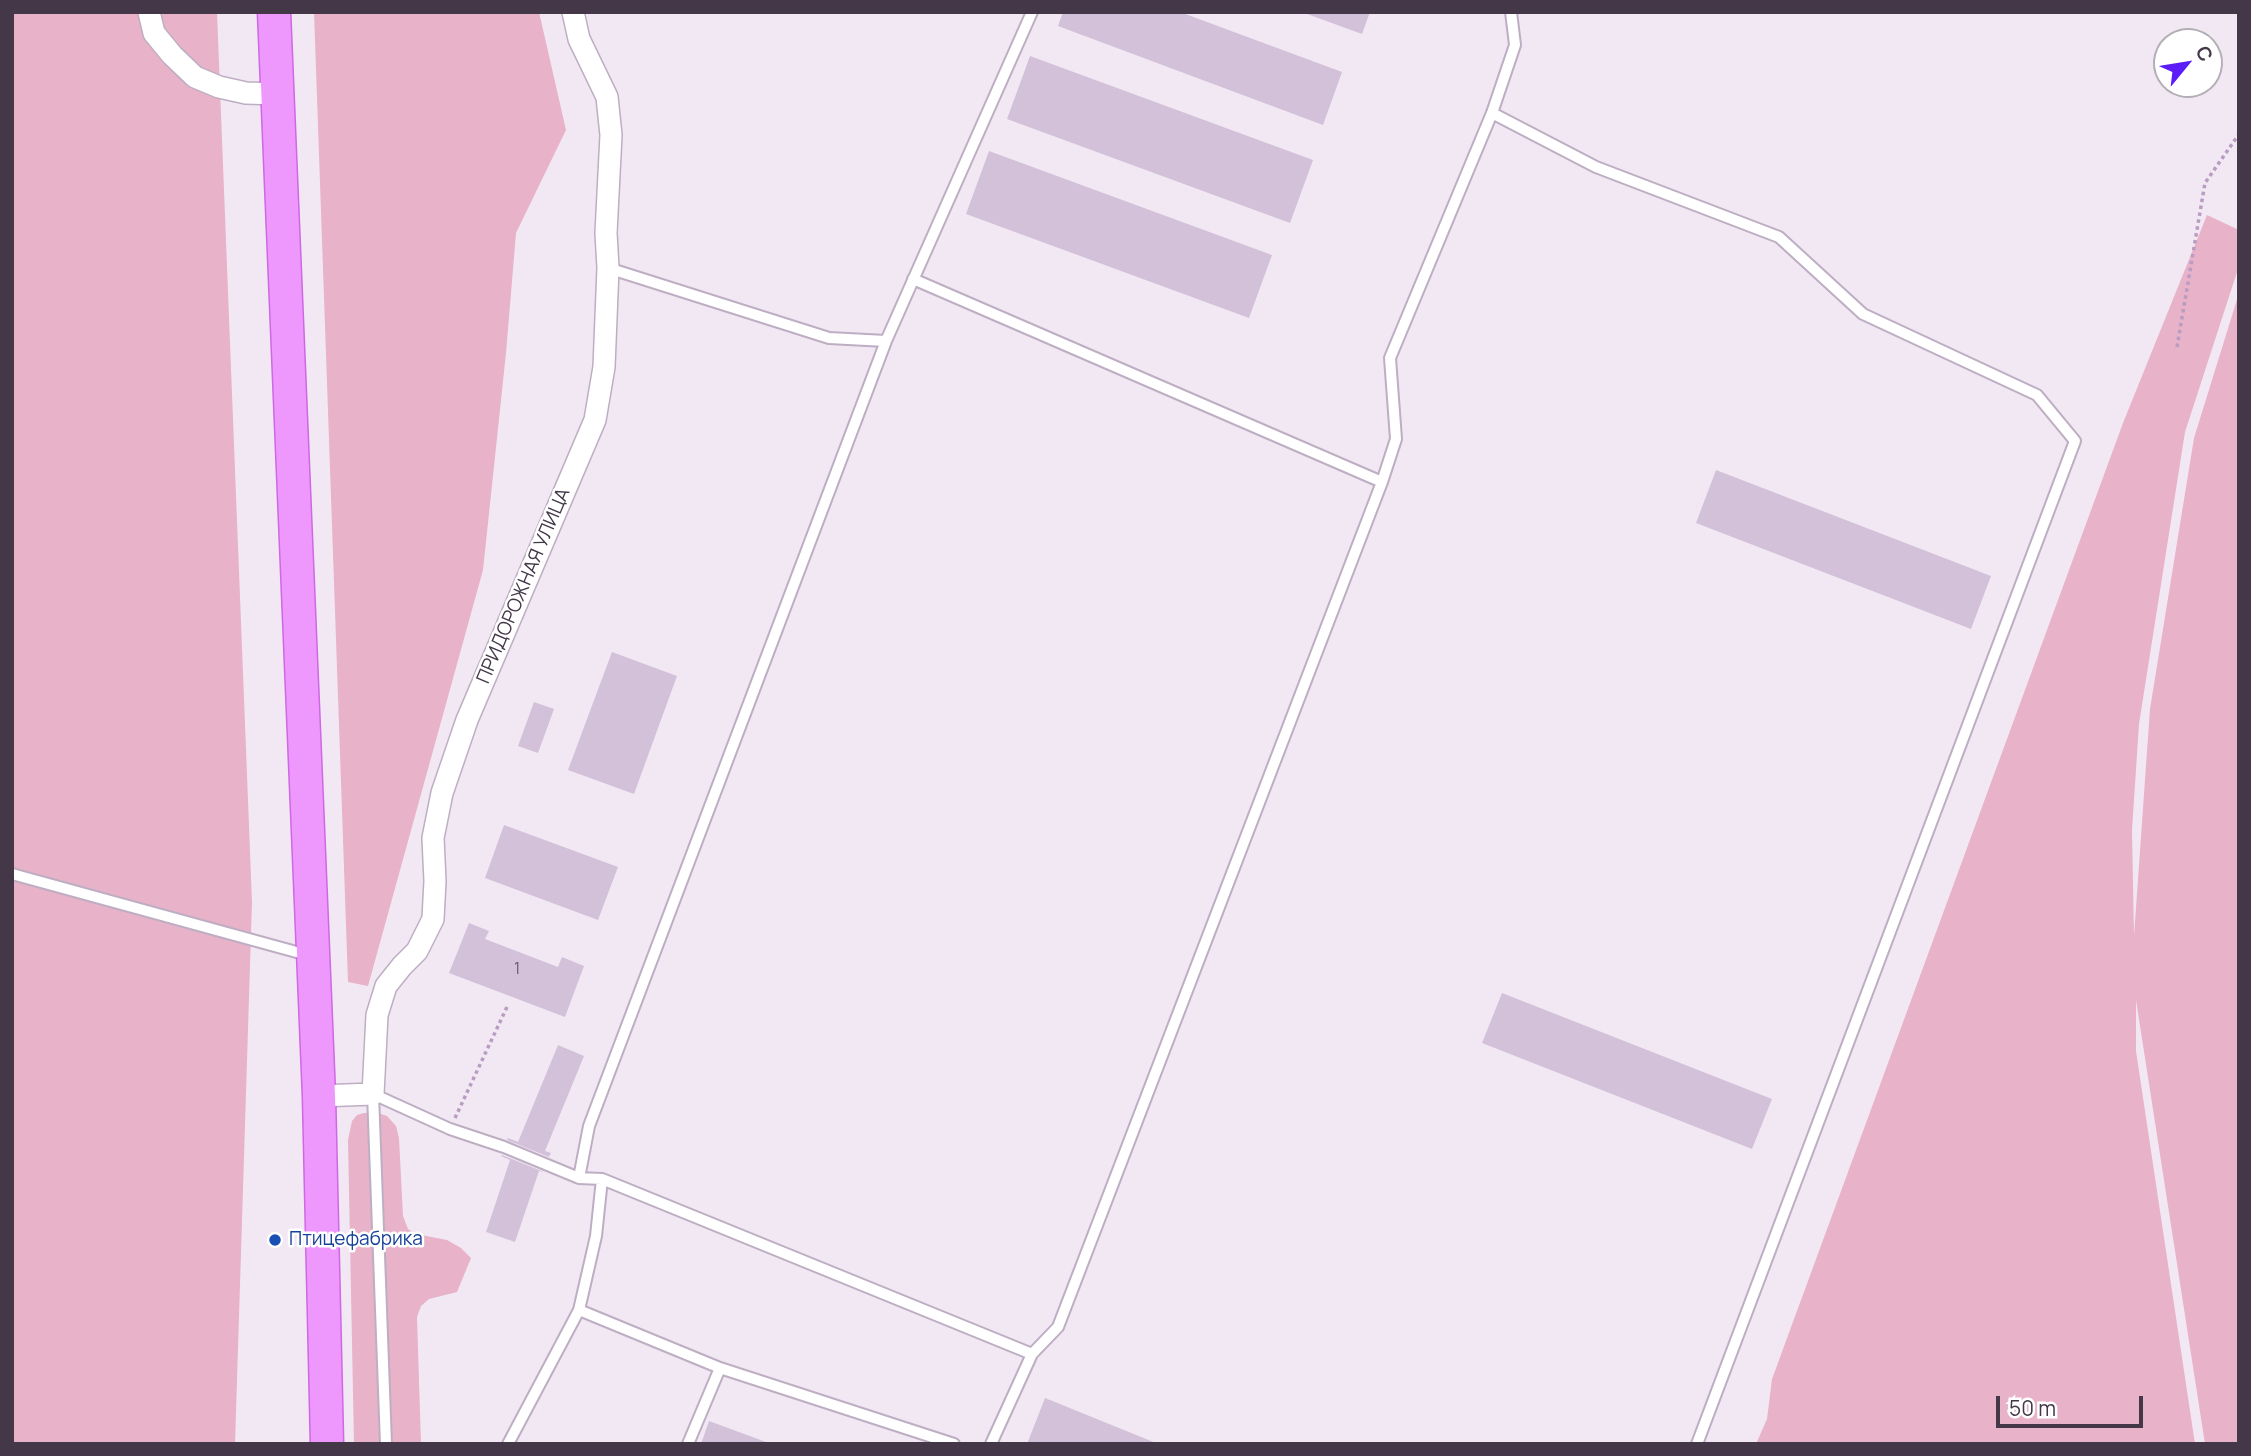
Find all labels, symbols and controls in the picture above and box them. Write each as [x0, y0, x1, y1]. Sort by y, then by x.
north arrow [2153, 28, 2223, 98]
text: С [2190, 41, 2219, 66]
street label: ПРИДОРОЖНАЯ УЛИЦА [473, 485, 575, 687]
house number: 1 [514, 960, 520, 980]
place label: Птицефабрика [289, 1229, 423, 1251]
marker: Птицефабрика [267, 1232, 283, 1248]
scale bar [1999, 1382, 2146, 1426]
text: 50 m [2009, 1394, 2056, 1422]

